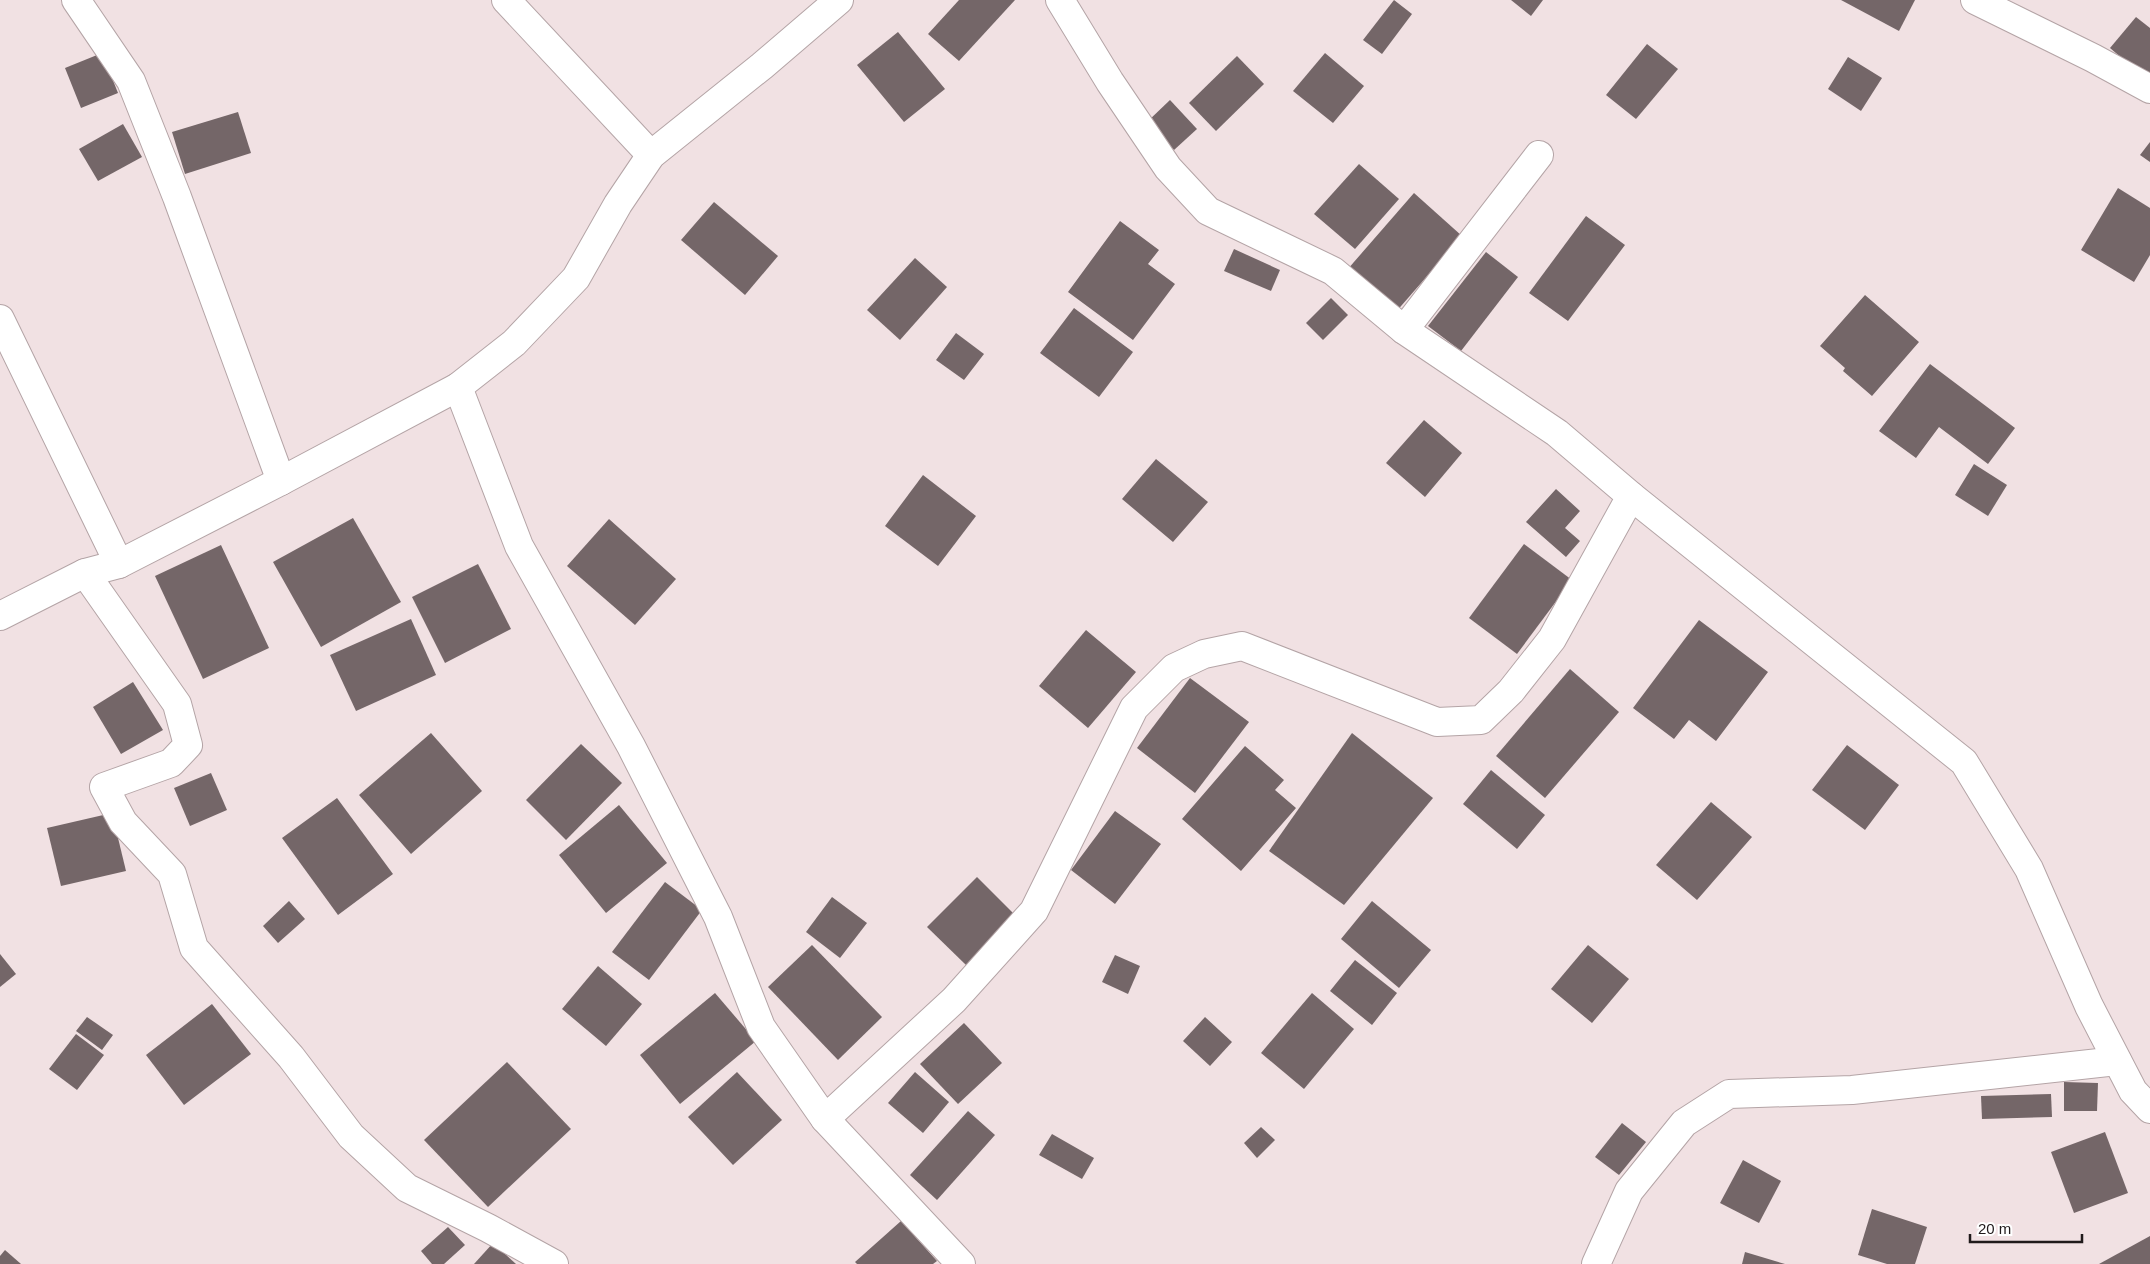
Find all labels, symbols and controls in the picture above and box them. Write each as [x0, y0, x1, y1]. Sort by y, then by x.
scale bar [1970, 1212, 2082, 1244]
text: 20 m [1978, 1220, 2011, 1237]

